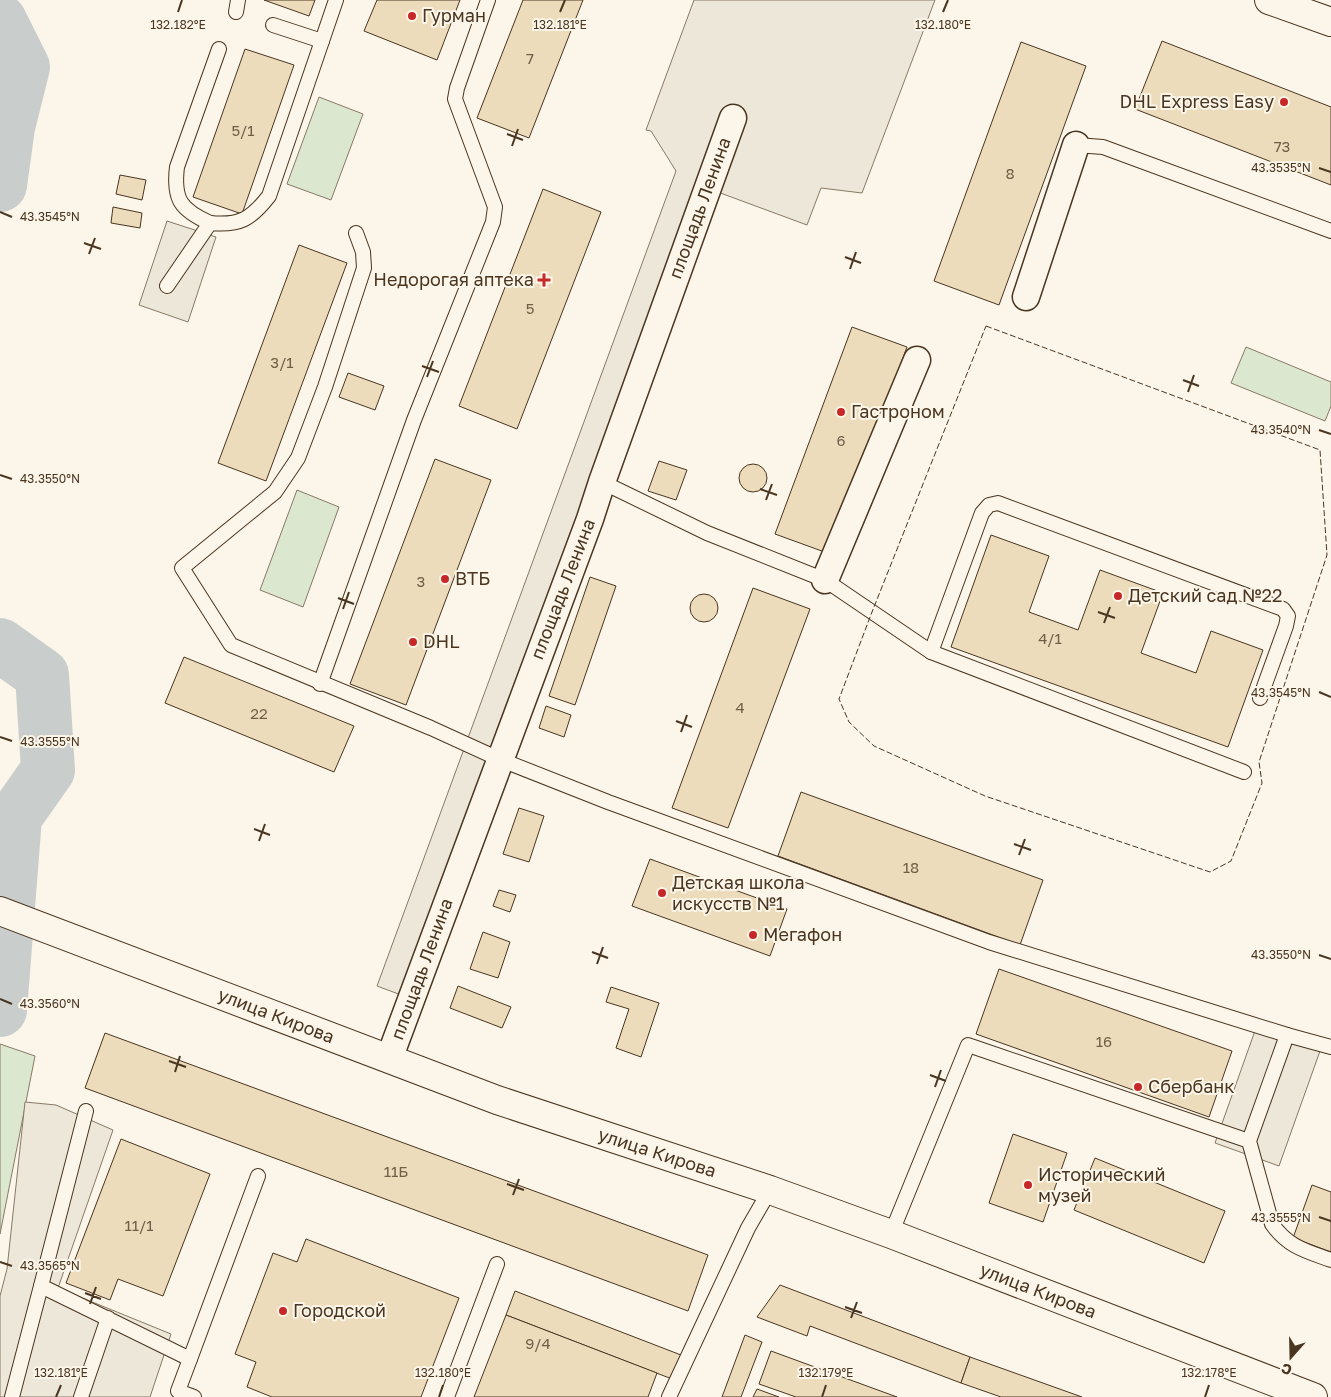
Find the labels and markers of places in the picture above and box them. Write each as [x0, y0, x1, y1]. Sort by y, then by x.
place label: Гурман [422, 4, 486, 26]
marker: Гурман [406, 10, 418, 22]
place label: DHL Express Easy [1120, 90, 1274, 112]
marker: DHL Express Easy [1278, 96, 1290, 108]
place label: Недорогая аптека [373, 268, 534, 290]
marker: Недорогая аптека [538, 274, 550, 286]
place label: Гастроном [851, 400, 945, 422]
marker: Гастроном [835, 406, 847, 418]
place label: ВТБ [455, 567, 490, 589]
marker: ВТБ [439, 573, 451, 585]
place label: Детский сад №22 [1128, 584, 1282, 606]
marker: Детский сад №22 [1112, 590, 1124, 602]
place label: DHL [423, 630, 460, 652]
marker: DHL [407, 636, 419, 648]
place label: Детская школа искусств №1 [672, 871, 805, 914]
marker: Детская школа искусств №1 [656, 887, 668, 899]
place label: Мегафон [763, 923, 842, 945]
marker: Мегафон [747, 929, 759, 941]
place label: Сбербанк [1148, 1075, 1235, 1097]
marker: Сбербанк [1132, 1081, 1144, 1093]
place label: Исторический музей [1038, 1163, 1166, 1206]
marker: Исторический музей [1022, 1179, 1034, 1191]
place label: Городской [293, 1299, 386, 1321]
marker: Городской [277, 1305, 289, 1317]

